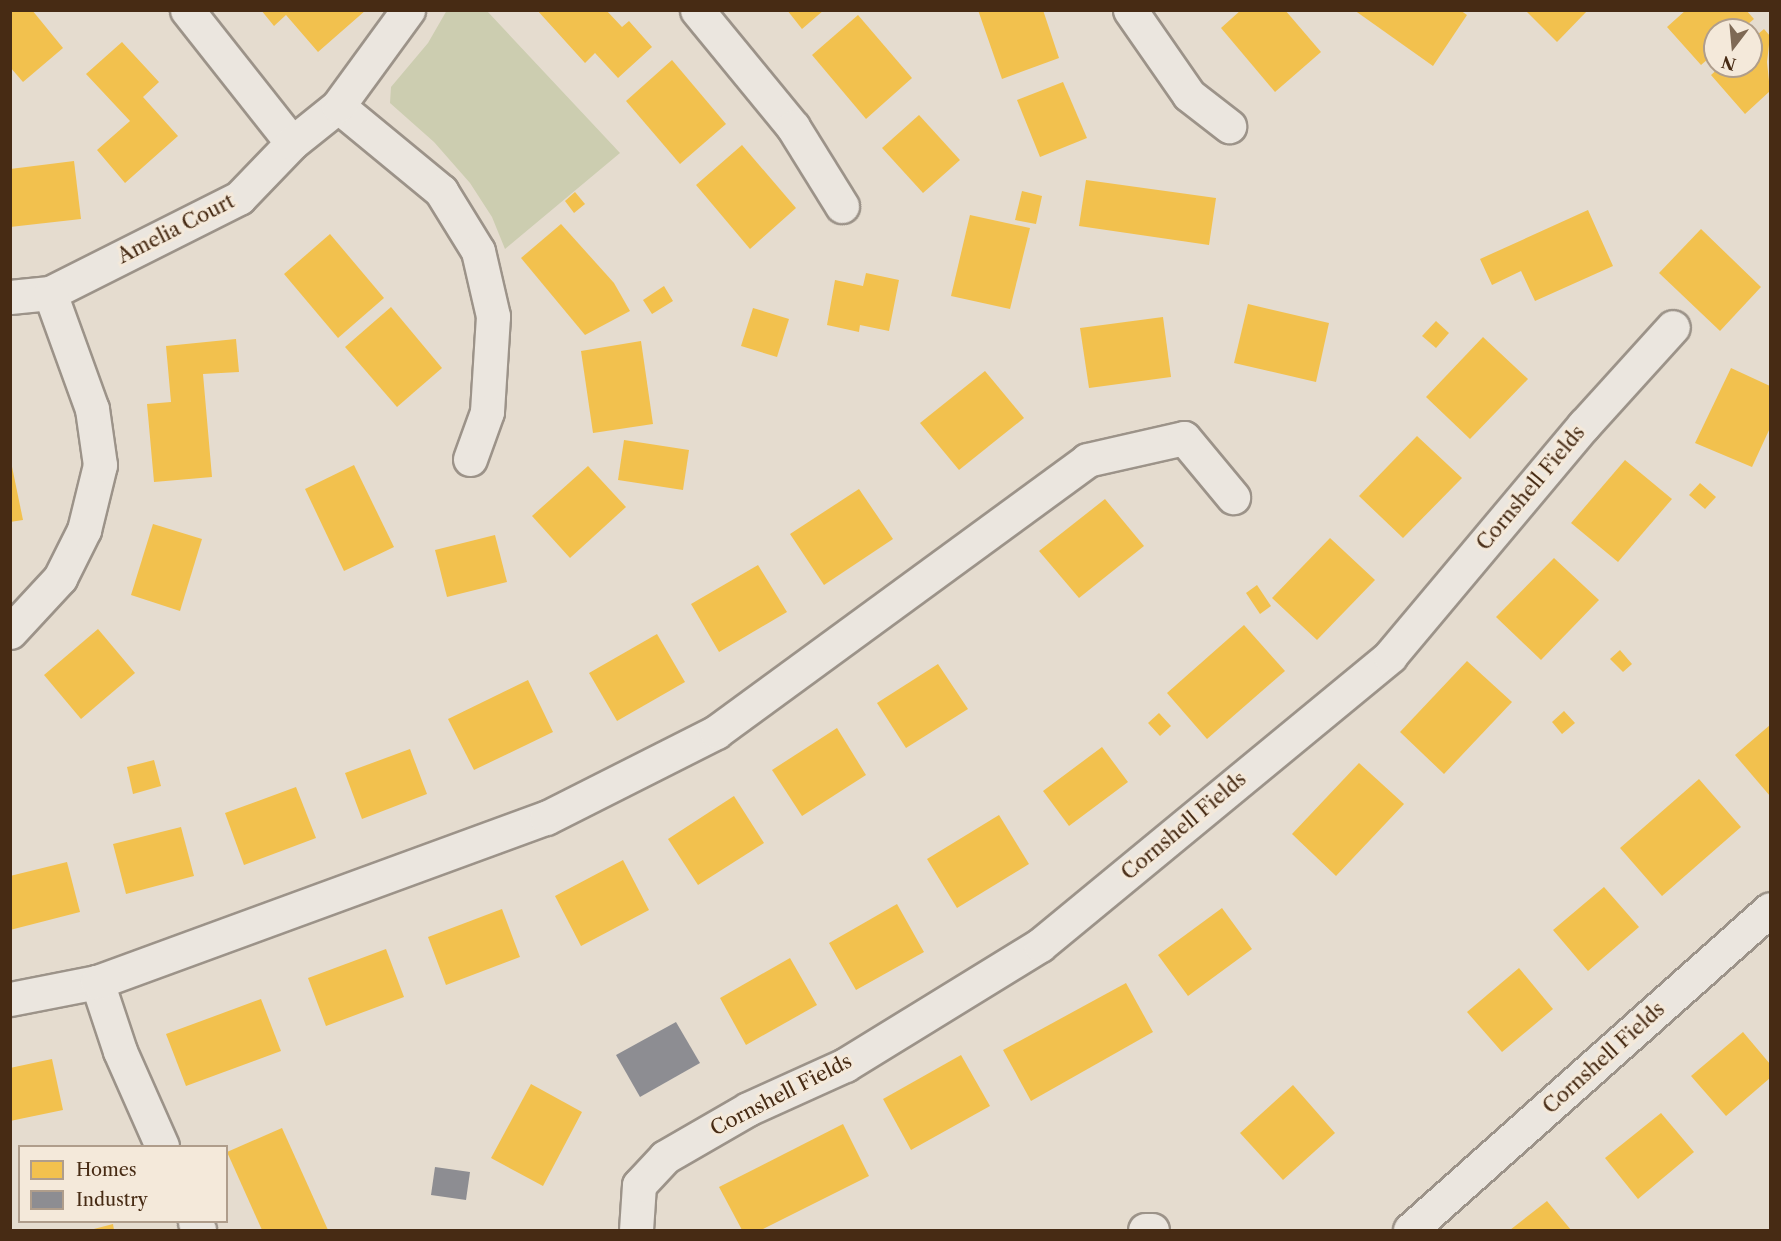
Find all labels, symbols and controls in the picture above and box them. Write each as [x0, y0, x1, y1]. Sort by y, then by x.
north arrow [1703, 18, 1763, 78]
text: N [1719, 52, 1738, 75]
street label: Amelia Court [114, 189, 238, 269]
street label: Cornshell Fields [1472, 421, 1590, 555]
street label: Cornshell Fields [1117, 767, 1251, 885]
street label: Cornshell Fields [1538, 997, 1670, 1119]
street label: Cornshell Fields [706, 1049, 856, 1141]
legend [18, 1145, 228, 1223]
text: Homes [76, 1159, 137, 1181]
text: Industry [76, 1189, 148, 1211]

